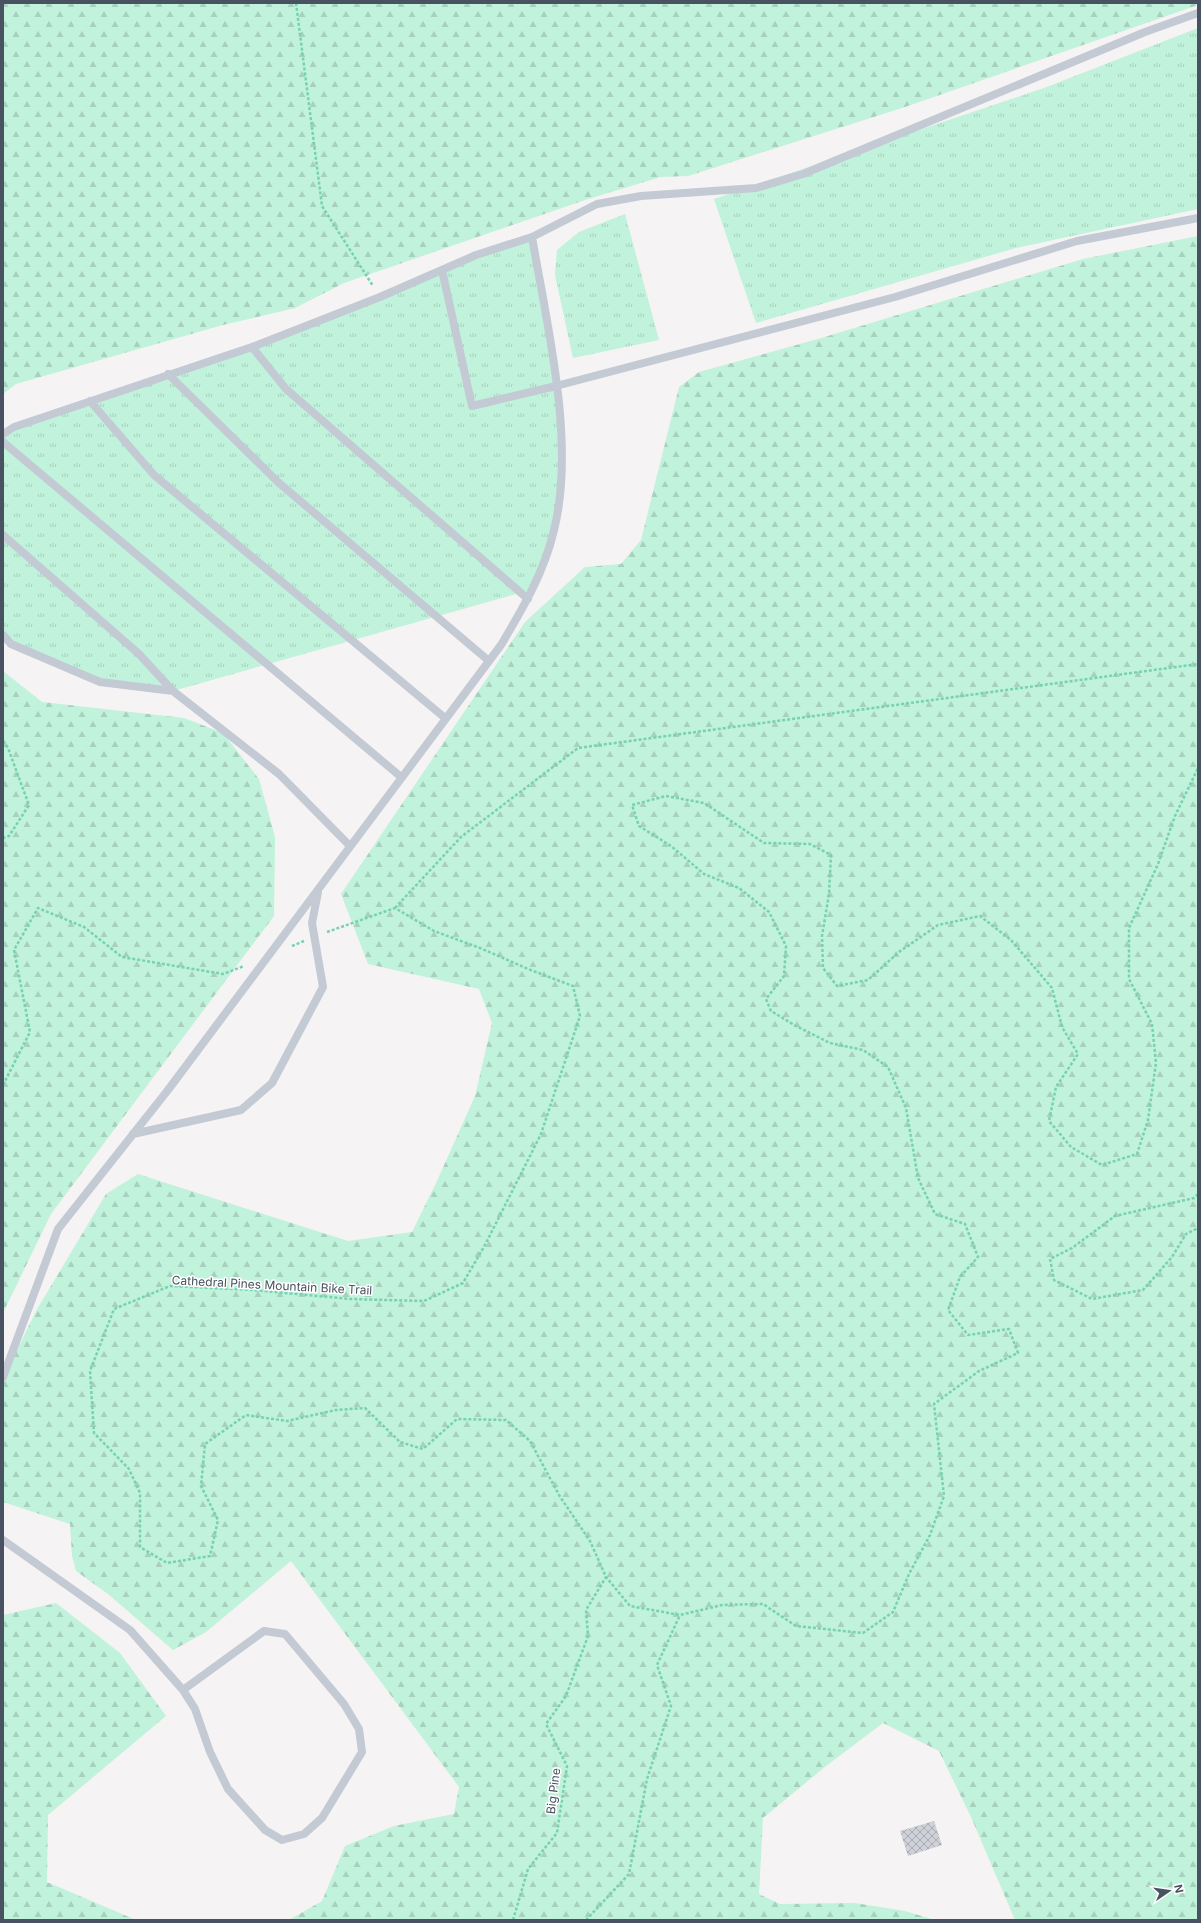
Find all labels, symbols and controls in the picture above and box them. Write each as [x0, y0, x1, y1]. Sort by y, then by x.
street label: Cathedral Pines Mountain Bike Trail [171, 1272, 373, 1298]
street label: Big Pine [543, 1767, 563, 1815]
north arrow [1149, 1871, 1189, 1911]
text: N [1171, 1883, 1187, 1894]

